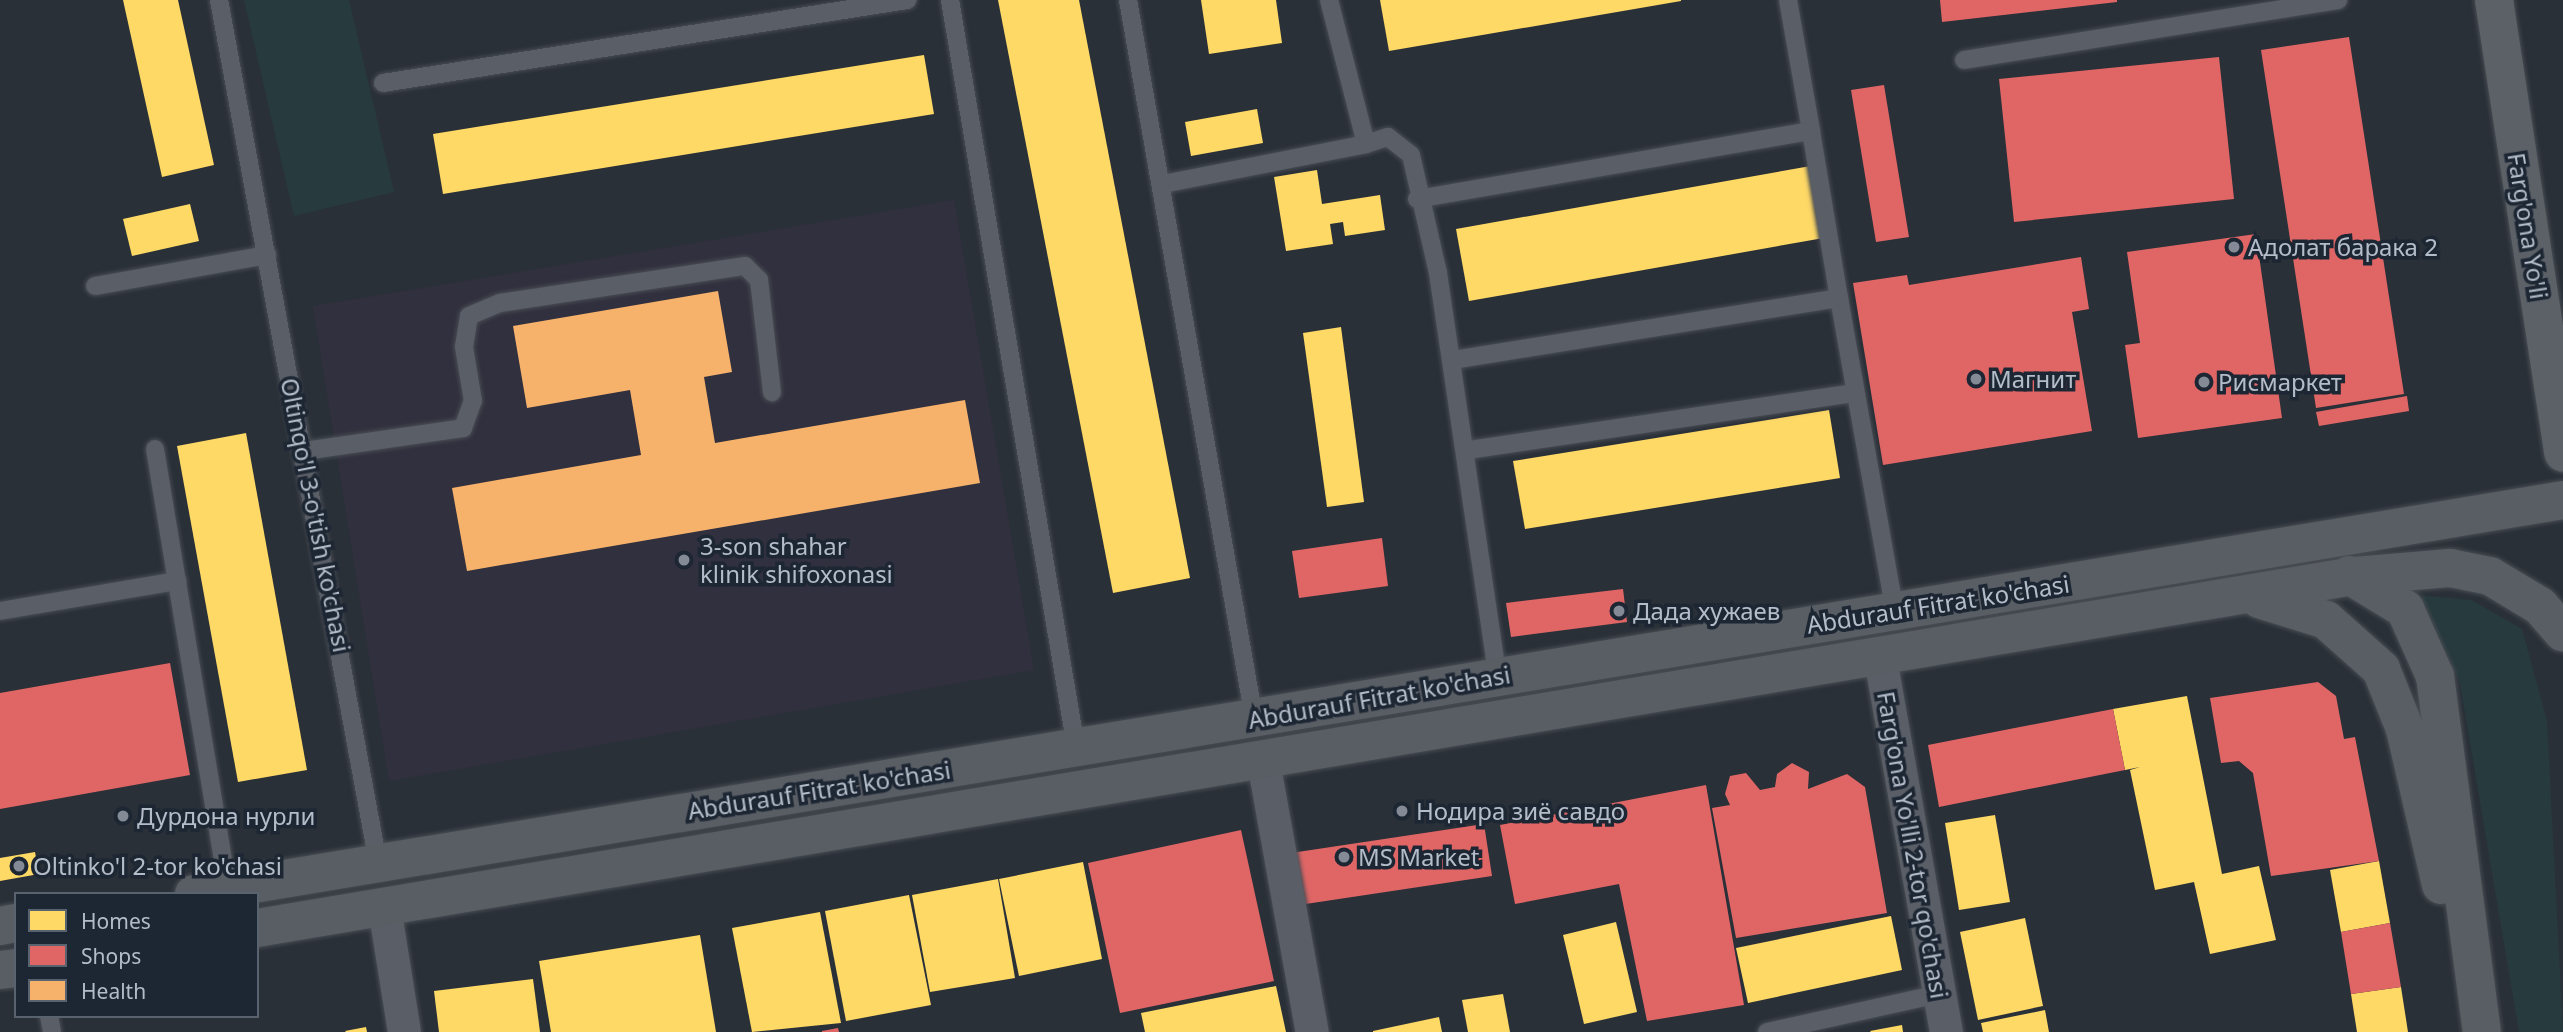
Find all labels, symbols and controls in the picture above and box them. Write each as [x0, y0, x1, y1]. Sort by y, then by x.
street label: Farg'ona Yo'li [2502, 151, 2554, 301]
place label: Адолат барака 2 [2248, 233, 2438, 261]
marker: Адолат барака 2 [2226, 239, 2242, 255]
place label: Магнит [1990, 365, 2076, 393]
place label: Рисмаркет [2218, 368, 2342, 396]
marker: Магнит [1968, 371, 1984, 387]
marker: Рисмаркет [2196, 374, 2212, 390]
street label: Oltinqo'l 3-o'tish ko'chasi [275, 376, 357, 654]
place label: 3-son shahar klinik shifoxonasi [700, 532, 893, 588]
marker: 3-son shahar klinik shifoxonasi [674, 550, 694, 570]
street label: Abdurauf Fitrat ko'chasi [1805, 569, 2071, 639]
place label: Дада хужаев [1633, 597, 1780, 625]
marker: Дада хужаев [1611, 603, 1627, 619]
street label: Abdurauf Fitrat ko'chasi [1246, 660, 1512, 734]
street label: Farg'ona Yo'lli 2-tor qo'chasi [1872, 689, 1954, 1001]
street label: Abdurauf Fitrat ko'chasi [686, 755, 952, 825]
place label: Нодира зиё савдо [1416, 797, 1625, 825]
place label: Дурдона нурли [137, 802, 315, 830]
marker: Нодира зиё савдо [1394, 803, 1410, 819]
marker: Дурдона нурли [115, 808, 131, 824]
place label: MS Market [1358, 843, 1479, 871]
marker: MS Market [1336, 849, 1352, 865]
place label: Oltinko'l 2-tor ko'chasi [33, 852, 282, 880]
marker: Oltinko'l 2-tor ko'chasi [11, 858, 27, 874]
legend [14, 892, 259, 1018]
text: Homes [81, 907, 151, 935]
text: Shops [81, 942, 141, 970]
text: Health [81, 977, 146, 1005]

